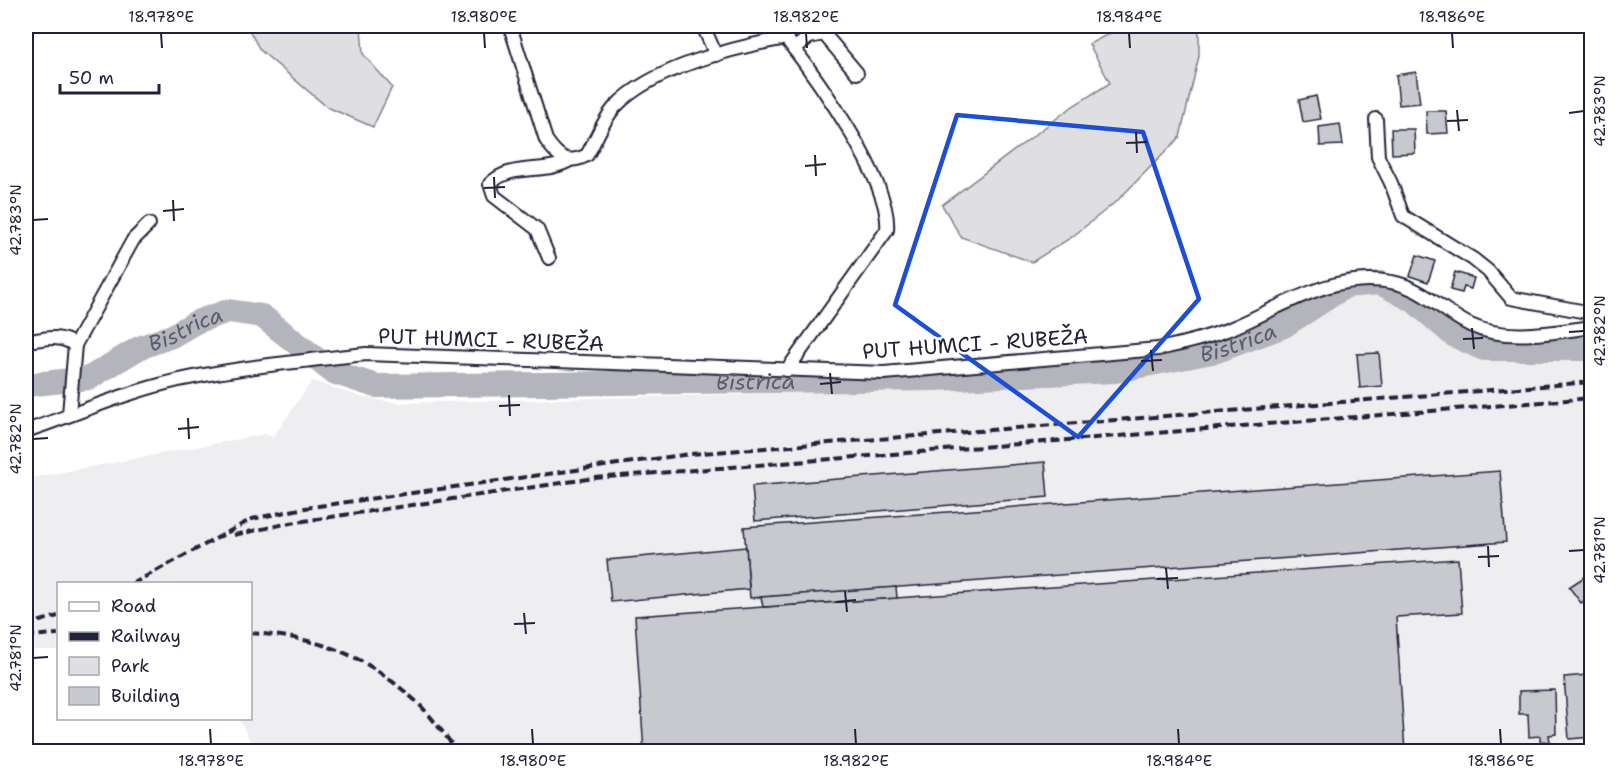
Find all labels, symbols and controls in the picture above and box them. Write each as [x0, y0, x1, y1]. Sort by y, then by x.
text: 18.978°E [128, 7, 194, 27]
text: 18.980°E [451, 7, 517, 27]
text: 18.982°E [773, 7, 839, 27]
text: 18.984°E [1096, 7, 1162, 27]
text: 18.986°E [1419, 7, 1485, 27]
scale bar [60, 57, 159, 95]
text: 50 m [69, 66, 114, 90]
text: 42.783°N [1590, 75, 1610, 147]
text: 42.783°N [6, 184, 26, 256]
text: 42.782°N [1590, 295, 1610, 367]
water label: Bistrica [144, 299, 226, 358]
water label: Bistrica [1197, 316, 1280, 369]
street label: PUT HUMCI - RUBEŽA [377, 321, 605, 358]
street label: PUT HUMCI - RUBEŽA [861, 321, 1089, 366]
water label: Bistrica [716, 366, 796, 396]
text: 42.782°N [6, 403, 26, 475]
text: 42.781°N [1590, 516, 1610, 584]
legend [57, 582, 252, 720]
text: Road [111, 594, 156, 618]
text: 42.781°N [6, 624, 26, 692]
text: Railway [111, 624, 181, 648]
text: Park [111, 654, 150, 678]
text: Building [111, 684, 180, 708]
text: 18.978°E [178, 751, 244, 771]
text: 18.980°E [500, 751, 566, 771]
text: 18.982°E [823, 751, 889, 771]
text: 18.984°E [1146, 751, 1212, 771]
text: 18.986°E [1468, 751, 1534, 771]

